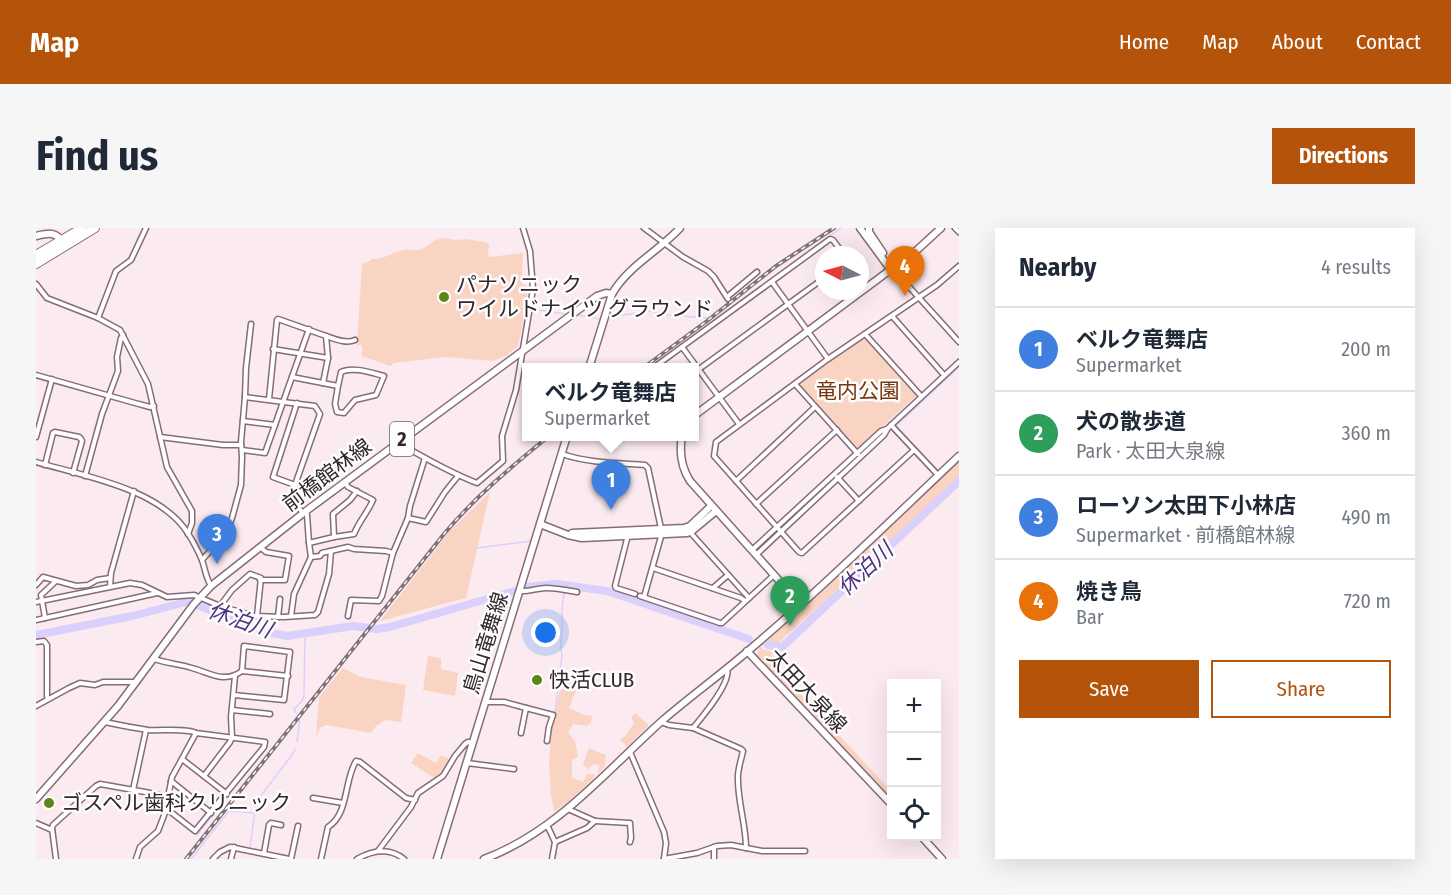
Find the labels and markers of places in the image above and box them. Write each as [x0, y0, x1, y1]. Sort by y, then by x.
pin: 4 [886, 247, 924, 296]
place label: パナソニック ワイルドナイツ グラウンド [456, 272, 713, 322]
marker: パナソニック ワイルドナイツ グラウンド [437, 290, 451, 304]
pin: 1 [592, 460, 630, 510]
pin: 3 [198, 514, 237, 564]
pin: 2 [770, 576, 810, 626]
place label: 快活CLUB [549, 667, 634, 693]
marker: 快活CLUB [530, 673, 544, 687]
place label: ゴスペル歯科クリニック [61, 790, 291, 816]
marker: ゴスペル歯科クリニック [42, 796, 56, 810]

